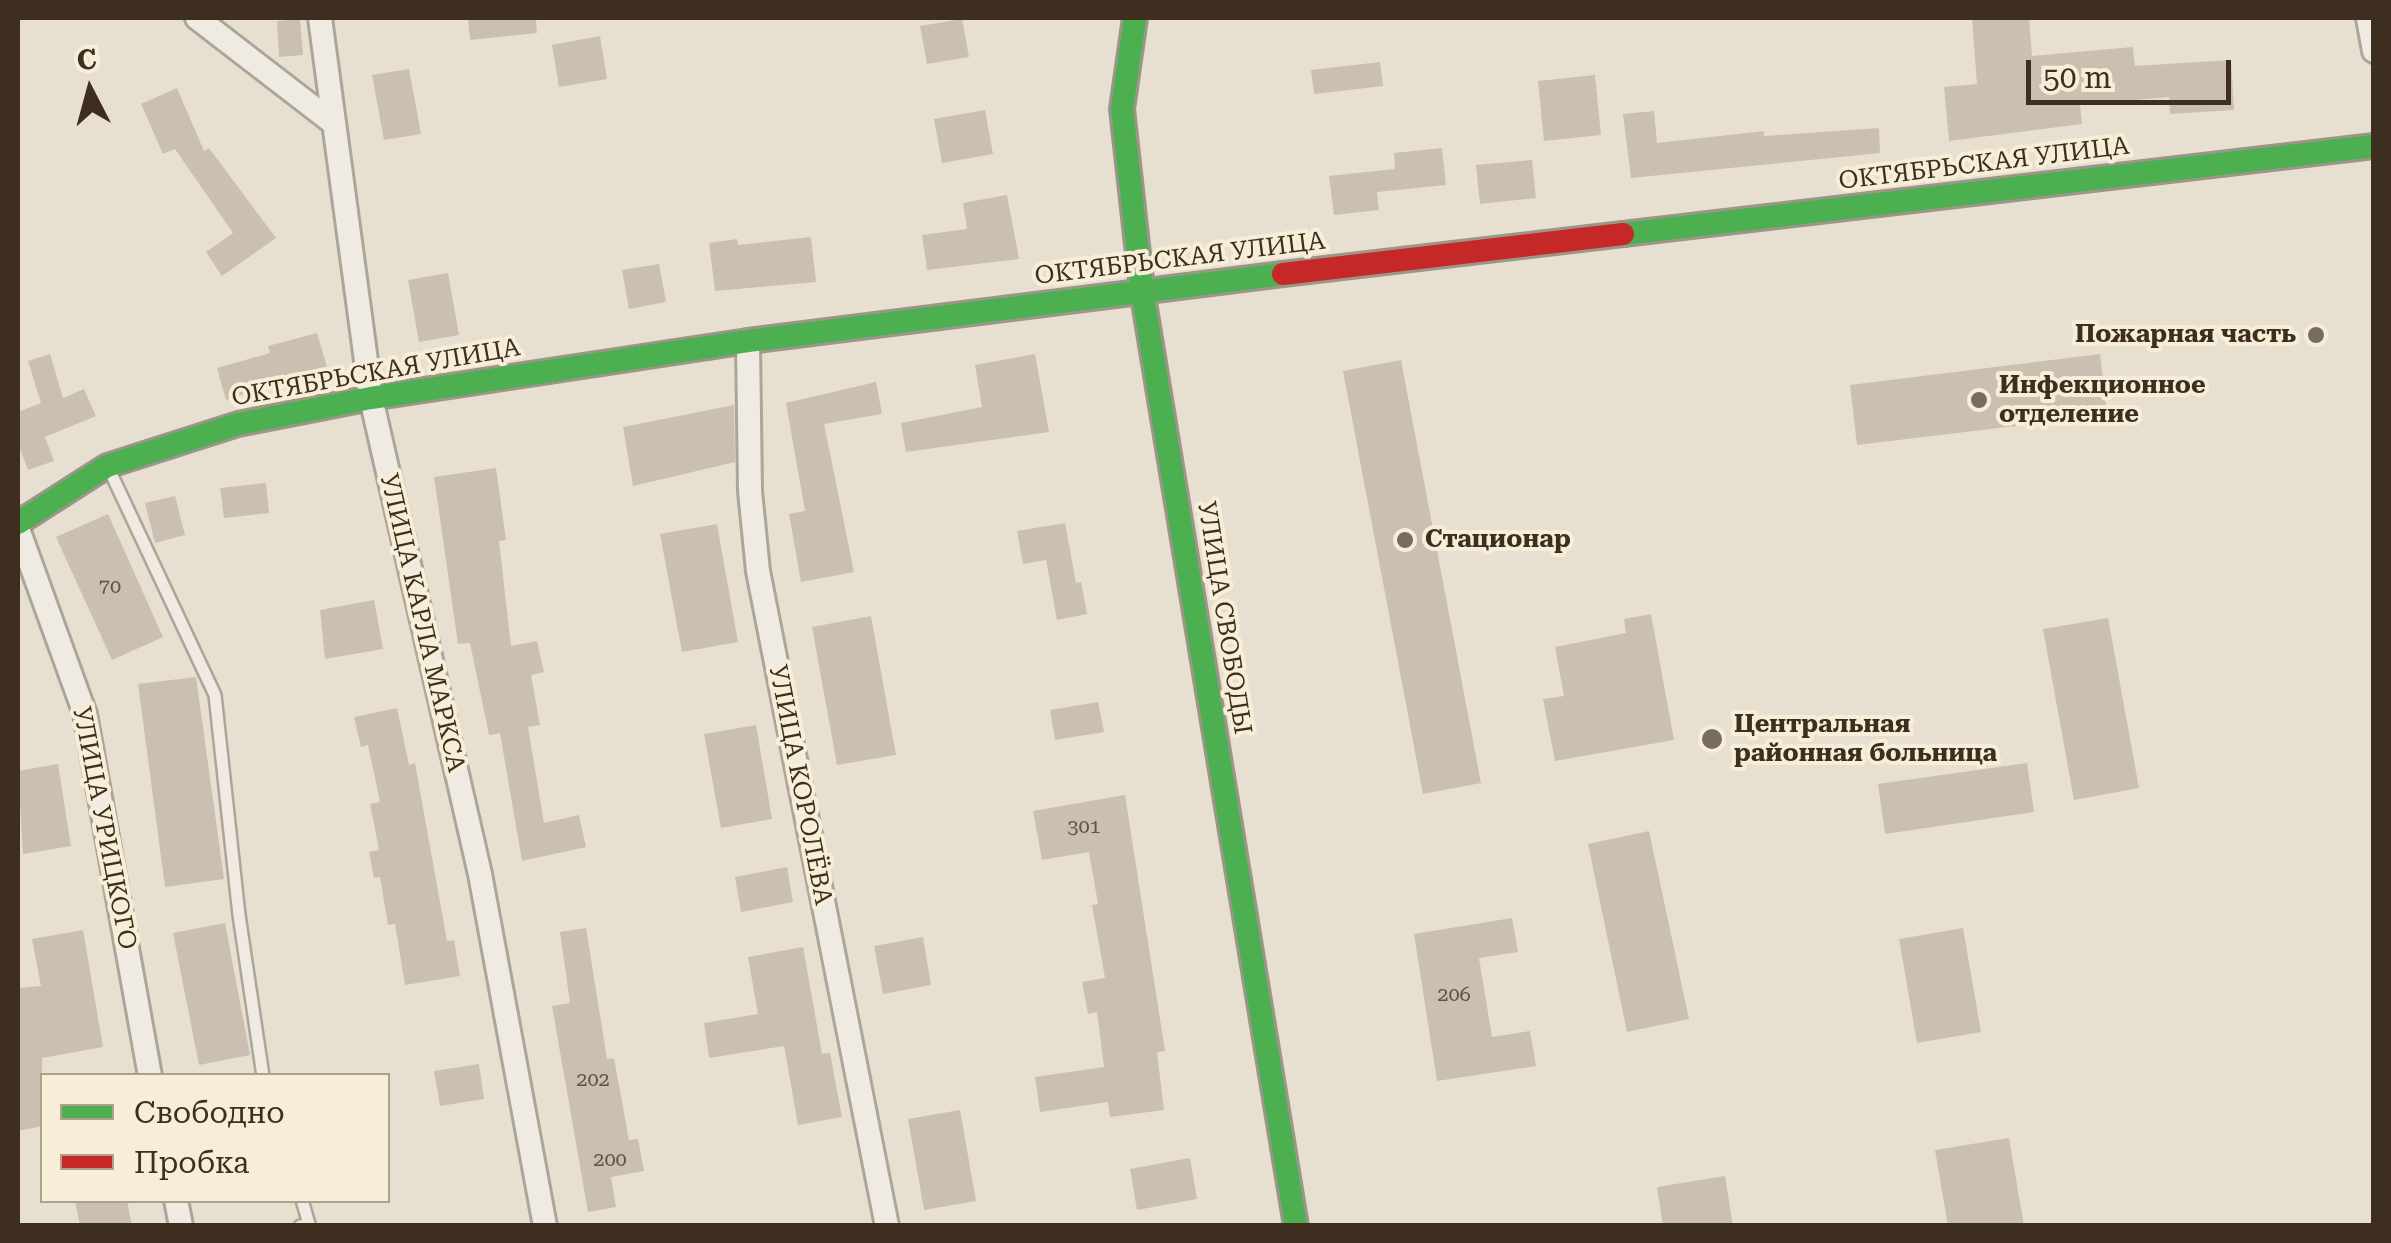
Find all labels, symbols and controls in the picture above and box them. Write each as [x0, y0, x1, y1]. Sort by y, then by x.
north arrow [40, 40, 140, 140]
scale bar [2031, 40, 2236, 102]
text: С [75, 42, 98, 77]
text: 50 m [2043, 60, 2112, 95]
street label: ОКТЯБРЬСКАЯ УЛИЦА [1837, 131, 2131, 197]
street label: ОКТЯБРЬСКАЯ УЛИЦА [1033, 226, 1327, 292]
place label: Пожарная часть [2075, 320, 2296, 350]
marker: Пожарная часть [2305, 324, 2327, 346]
street label: ОКТЯБРЬСКАЯ УЛИЦА [229, 333, 523, 413]
place label: Инфекционное отделение [1999, 371, 2206, 430]
marker: Инфекционное отделение [1968, 389, 1990, 411]
street label: УЛИЦА КАРЛА МАРКСА [373, 471, 471, 775]
street label: УЛИЦА СВОБОДЫ [1191, 499, 1257, 737]
place label: Стационар [1425, 525, 1571, 555]
marker: Стационар [1394, 529, 1416, 551]
house number: 70 [99, 575, 121, 599]
street label: УЛИЦА КОРОЛЁВА [762, 662, 838, 908]
street label: УЛИЦА УРИЦКОГО [66, 704, 142, 952]
place label: Центральная районная больница [1734, 710, 1997, 769]
marker: Центральная районная больница [1699, 726, 1725, 752]
house number: 301 [1067, 815, 1101, 839]
house number: 206 [1437, 983, 1471, 1007]
house number: 202 [576, 1068, 610, 1092]
legend [40, 1073, 390, 1203]
text: Свободно [134, 1095, 285, 1130]
text: Пробка [134, 1145, 249, 1180]
house number: 200 [593, 1148, 627, 1172]

